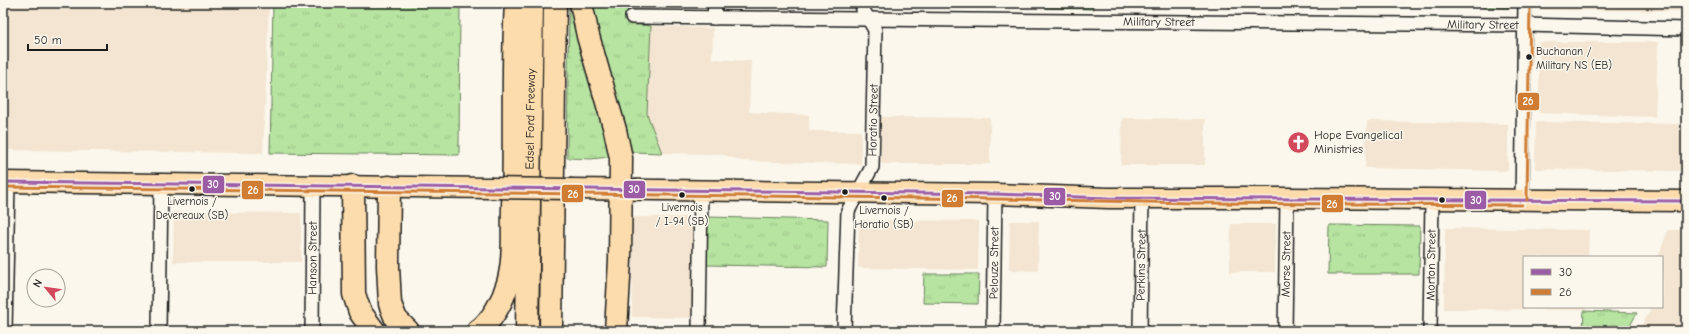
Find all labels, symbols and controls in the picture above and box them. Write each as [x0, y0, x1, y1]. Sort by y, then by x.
street label: Military Street [1123, 14, 1195, 29]
street label: Military Street [1447, 17, 1519, 32]
scale bar [28, 26, 107, 52]
text: 50 m [34, 33, 62, 47]
place label: Buchanan / Military NS (EB) [1536, 45, 1612, 72]
marker: Buchanan / Military NS (EB) [1524, 52, 1534, 62]
street label: Edsel Ford Freeway [522, 68, 538, 169]
street label: Horatio Street [865, 83, 881, 157]
line badge: 26 [1517, 92, 1540, 111]
text: 26 [1522, 95, 1534, 108]
place label: Hope Evangelical Ministries [1314, 128, 1403, 156]
church icon: Hope Evangelical Ministries [1285, 129, 1311, 155]
line badge: 30 [202, 175, 225, 194]
text: 30 [207, 178, 219, 191]
line badge: 26 [241, 180, 264, 200]
line badge: 30 [623, 180, 646, 199]
text: 30 [628, 183, 640, 196]
marker: Livernois / Devereaux (SB) [187, 184, 197, 194]
text: 26 [247, 184, 259, 197]
line badge: 26 [561, 184, 584, 203]
unlabelled marker [840, 187, 850, 197]
line badge: 30 [1043, 187, 1066, 206]
text: 26 [567, 188, 579, 201]
line badge: 26 [941, 189, 964, 208]
marker: Livernois / I-94 (SB) [677, 190, 687, 200]
text: 30 [1049, 190, 1061, 203]
line badge: 30 [1464, 190, 1487, 210]
text: 26 [946, 192, 958, 205]
marker: Livernois / Horatio (SB) [879, 193, 889, 203]
line badge: 26 [1321, 194, 1344, 213]
text: 30 [1470, 194, 1482, 207]
place label: Livernois / Devereaux (SB) [156, 195, 229, 222]
unlabelled marker [1437, 195, 1447, 205]
text: 26 [1326, 198, 1338, 211]
place label: Livernois / I-94 (SB) [656, 201, 708, 228]
place label: Livernois / Horatio (SB) [854, 204, 914, 231]
street label: Hanson Street [305, 221, 320, 295]
street label: Pelouze Street [986, 226, 1002, 299]
street label: Perkins Street [1133, 229, 1149, 301]
street label: Morton Street [1423, 229, 1439, 301]
street label: Morse Street [1279, 230, 1294, 297]
legend [1523, 256, 1663, 308]
text: 30 [1559, 265, 1572, 279]
north arrow [26, 268, 66, 308]
text: N [30, 277, 45, 290]
text: 26 [1559, 285, 1572, 299]

